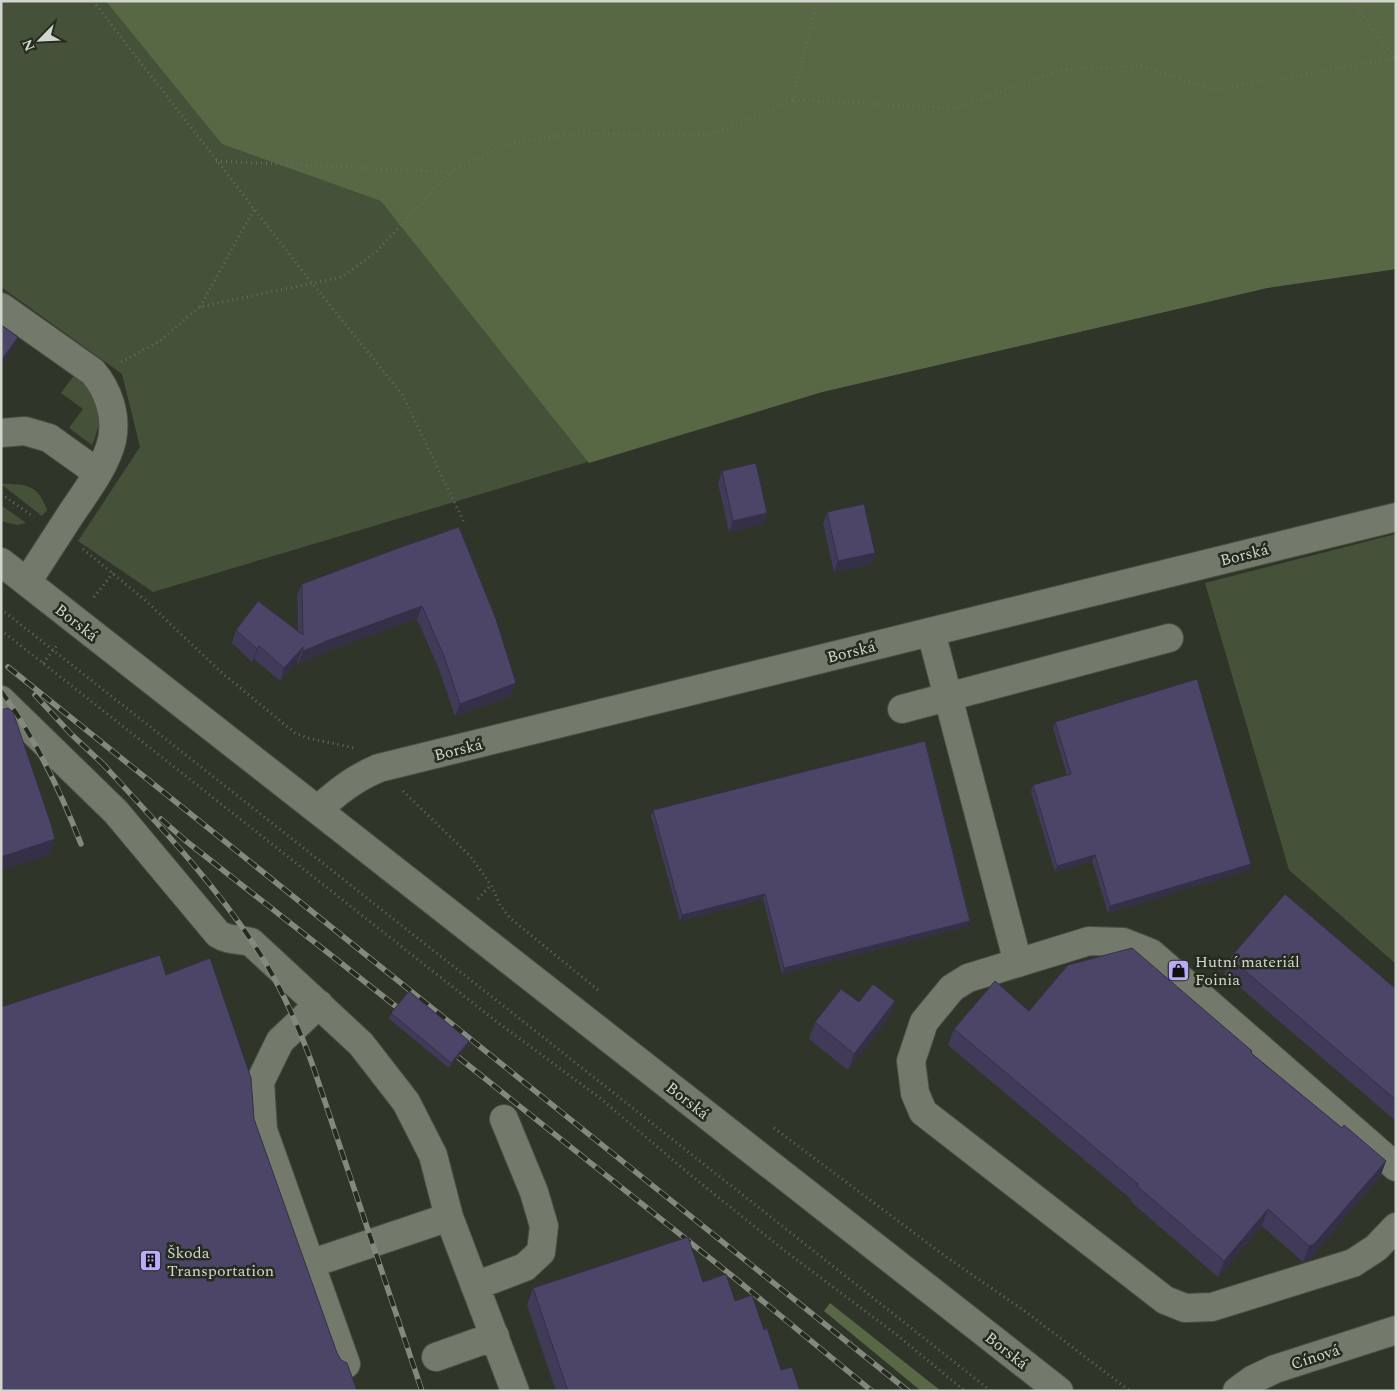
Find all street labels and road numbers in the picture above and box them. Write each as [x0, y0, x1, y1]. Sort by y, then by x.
street label: Borská [1218, 537, 1271, 573]
street label: Borská [50, 598, 103, 647]
street label: Borská [825, 634, 878, 670]
street label: Borská [432, 732, 485, 768]
street label: Borská [661, 1076, 714, 1125]
street label: Borská [980, 1326, 1033, 1375]
street label: Cínová [1288, 1338, 1343, 1376]

